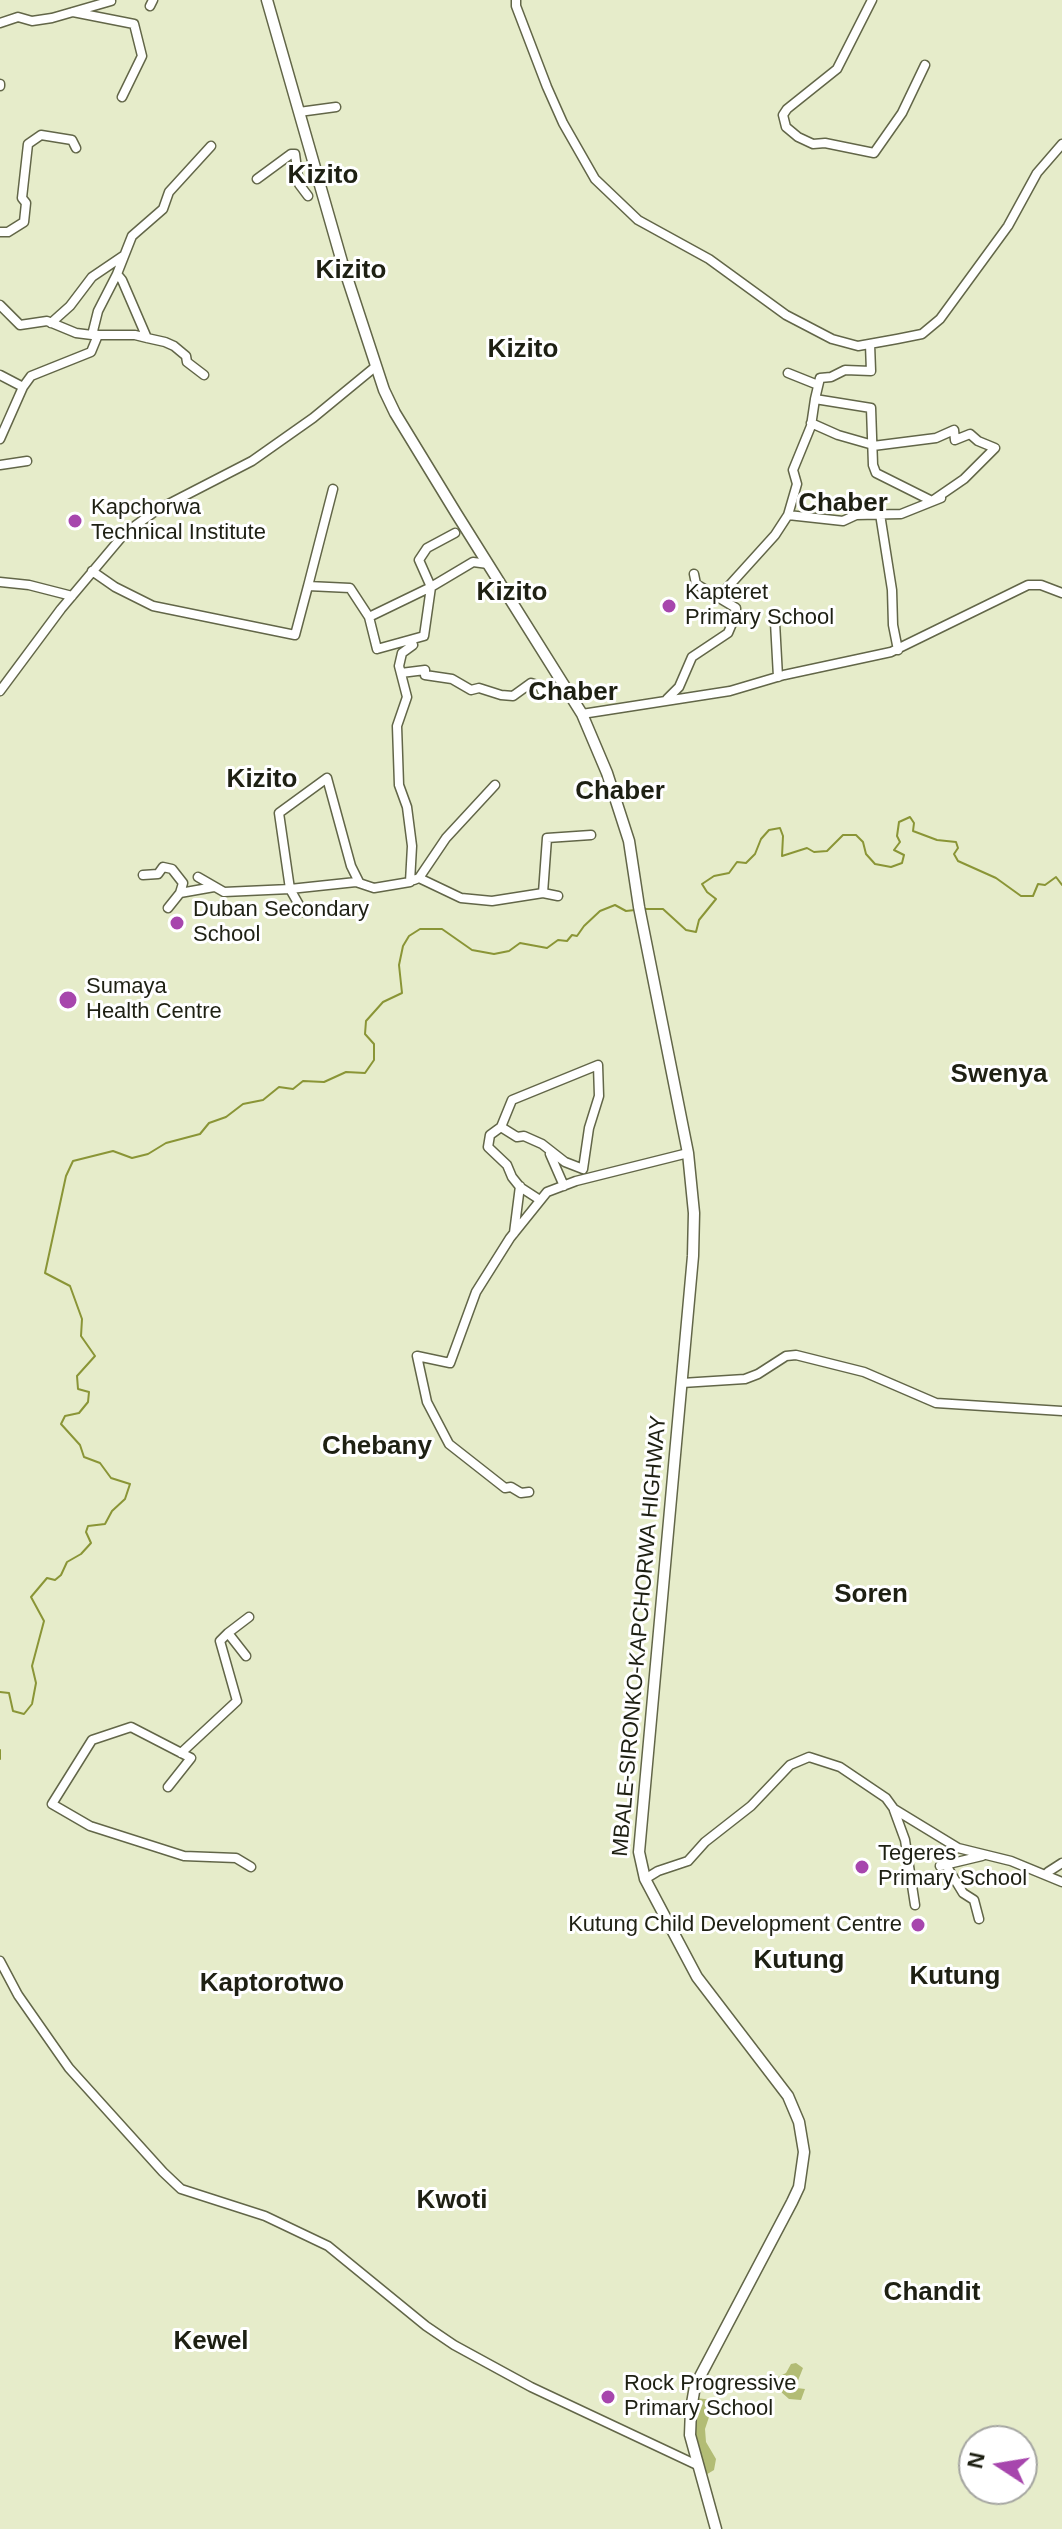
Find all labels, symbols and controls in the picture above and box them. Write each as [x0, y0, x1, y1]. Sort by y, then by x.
district label: Kizito [288, 160, 358, 192]
district label: Kizito [316, 255, 386, 287]
district label: Kizito [488, 334, 558, 366]
district label: Chaber [798, 488, 888, 520]
place label: Kapchorwa Technical Institute [91, 495, 266, 546]
marker: Kapchorwa Technical Institute [66, 512, 84, 530]
district label: Kizito [477, 577, 547, 609]
place label: Kapteret Primary School [685, 580, 834, 632]
marker: Kapteret Primary School [660, 597, 678, 615]
district label: Chaber [528, 677, 618, 709]
district label: Kizito [227, 764, 297, 796]
district label: Chaber [575, 776, 665, 808]
place label: Duban Secondary School [193, 897, 369, 948]
marker: Duban Secondary School [168, 914, 186, 932]
place label: Sumaya Health Centre [86, 974, 222, 1026]
marker: Sumaya Health Centre [57, 989, 79, 1011]
district label: Swenya [951, 1059, 1047, 1091]
street label: MBALE-SIRONKO-KAPCHORWA HIGHWAY [608, 1414, 672, 1858]
district label: Chebany [322, 1431, 432, 1463]
district label: Soren [834, 1579, 908, 1611]
place label: Tegeres Primary School [878, 1841, 1027, 1892]
marker: Tegeres Primary School [853, 1858, 871, 1876]
place label: Kutung Child Development Centre [568, 1912, 902, 1938]
marker: Kutung Child Development Centre [909, 1916, 927, 1934]
district label: Kutung [754, 1945, 844, 1977]
district label: Kutung [910, 1961, 1000, 1993]
district label: Kaptorotwo [200, 1968, 344, 2000]
district label: Kwoti [417, 2185, 487, 2217]
district label: Chandit [884, 2277, 980, 2309]
district label: Kewel [173, 2326, 249, 2358]
place label: Rock Progressive Primary School [624, 2371, 796, 2422]
marker: Rock Progressive Primary School [599, 2388, 617, 2406]
north arrow [958, 2425, 1038, 2505]
text: N [962, 2450, 990, 2471]

